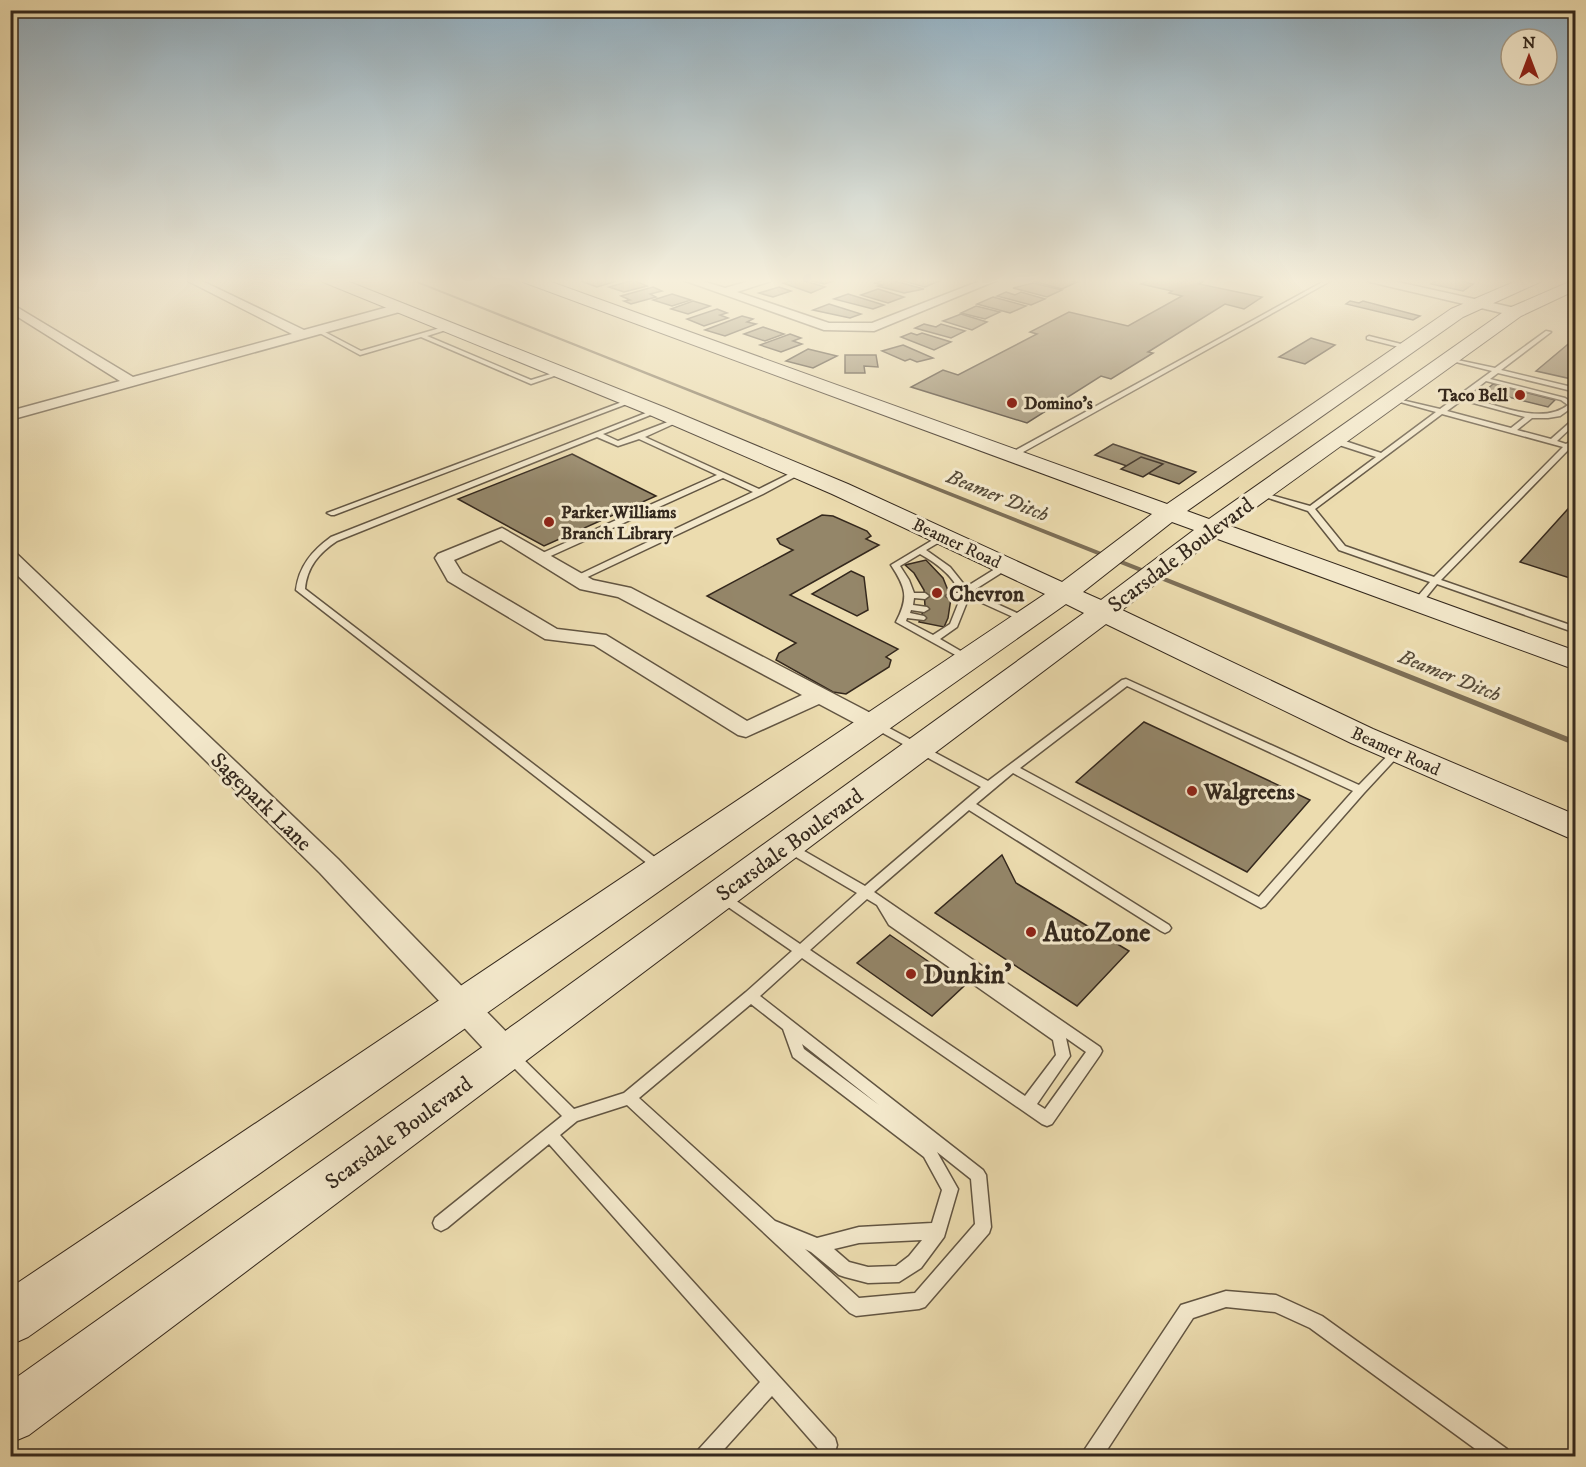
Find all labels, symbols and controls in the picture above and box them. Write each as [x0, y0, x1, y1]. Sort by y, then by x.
north arrow [1499, 27, 1559, 87]
text: N [1522, 33, 1536, 53]
place label: Taco Bell [1437, 385, 1509, 407]
marker: Taco Bell [1513, 388, 1527, 402]
place label: Domino's [1024, 393, 1093, 415]
marker: Domino's [1005, 396, 1019, 410]
water label: Beamer Ditch [942, 464, 1052, 528]
street label: Scarsdale Boulevard [1103, 492, 1259, 619]
place label: Parker Williams Branch Library [561, 502, 676, 545]
street label: Beamer Road [909, 514, 1004, 574]
marker: Parker Williams Branch Library [542, 515, 556, 529]
place label: Chevron [949, 581, 1025, 608]
marker: Chevron [930, 586, 944, 600]
water label: Beamer Ditch [1394, 644, 1504, 708]
street label: Beamer Road [1348, 722, 1444, 781]
street label: Sagepark Lane [205, 747, 317, 857]
place label: Walgreens [1203, 779, 1295, 806]
street label: Scarsdale Boulevard [711, 783, 869, 908]
marker: Walgreens [1185, 784, 1199, 798]
place label: AutoZone [1042, 916, 1150, 950]
marker: AutoZone [1024, 925, 1038, 939]
place label: Dunkin' [923, 958, 1012, 992]
marker: Dunkin' [904, 967, 918, 981]
street label: Scarsdale Boulevard [320, 1071, 478, 1196]

